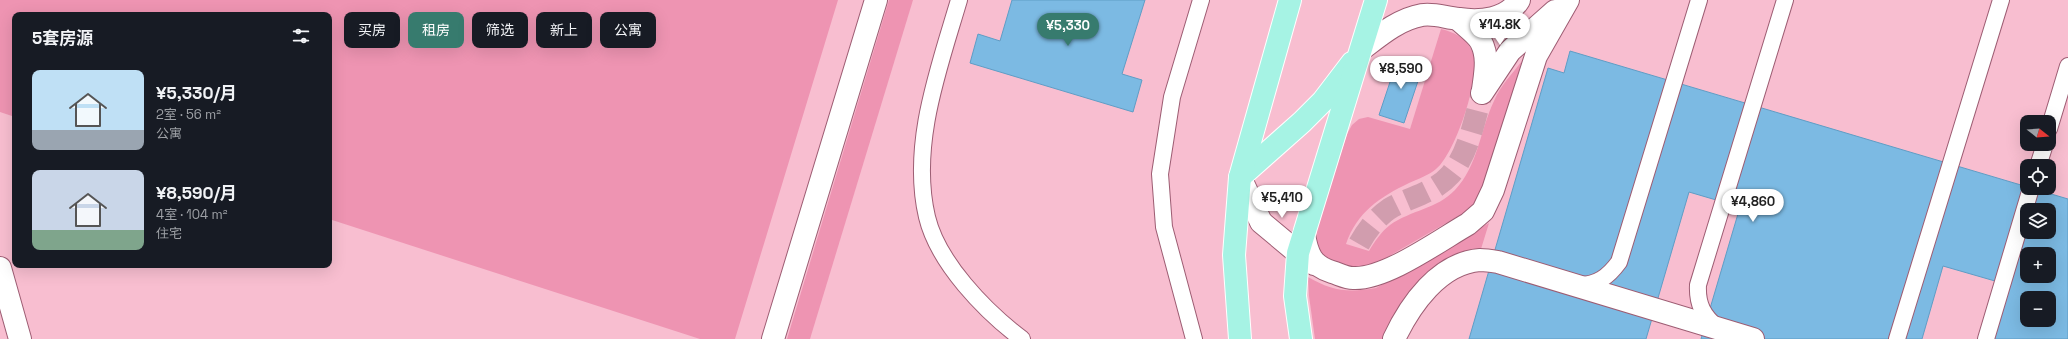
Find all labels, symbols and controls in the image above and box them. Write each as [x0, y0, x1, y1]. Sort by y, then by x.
chip: 买房 [344, 12, 400, 48]
chip: 租房 [408, 12, 464, 48]
chip: 筛选 [472, 12, 528, 48]
chip: 新上 [536, 12, 592, 48]
chip: 公寓 [600, 12, 656, 48]
pin: ¥14.8K [1467, 12, 1533, 46]
pin: ¥5,330 [1035, 13, 1101, 47]
text: ¥14.8K [1479, 16, 1521, 33]
text: ¥5,330 [1046, 17, 1090, 34]
icon: filters [290, 25, 312, 47]
text: 5套房源 [32, 27, 93, 49]
pin: ¥8,590 [1368, 56, 1434, 90]
text: ¥8,590 [1379, 60, 1423, 77]
text: ¥5,330/月 [156, 82, 237, 104]
icon: home [64, 86, 112, 134]
text: 2室 · 56 m² [156, 106, 221, 123]
north arrow [2020, 115, 2056, 151]
map controls [2020, 115, 2056, 327]
text: 公寓 [156, 125, 182, 142]
button: locate [2020, 159, 2056, 195]
text: ¥8,590/月 [156, 182, 237, 204]
pin: ¥5,410 [1249, 185, 1315, 219]
icon: home [64, 186, 112, 234]
text: ¥5,410 [1261, 189, 1303, 206]
pin: ¥4,860 [1720, 189, 1786, 223]
text: ¥4,860 [1731, 193, 1775, 210]
button: layers [2020, 203, 2056, 239]
text: 4室 · 104 m² [156, 206, 227, 223]
text: 住宅 [156, 225, 182, 242]
button: + [2020, 247, 2056, 283]
button: − [2020, 291, 2056, 327]

